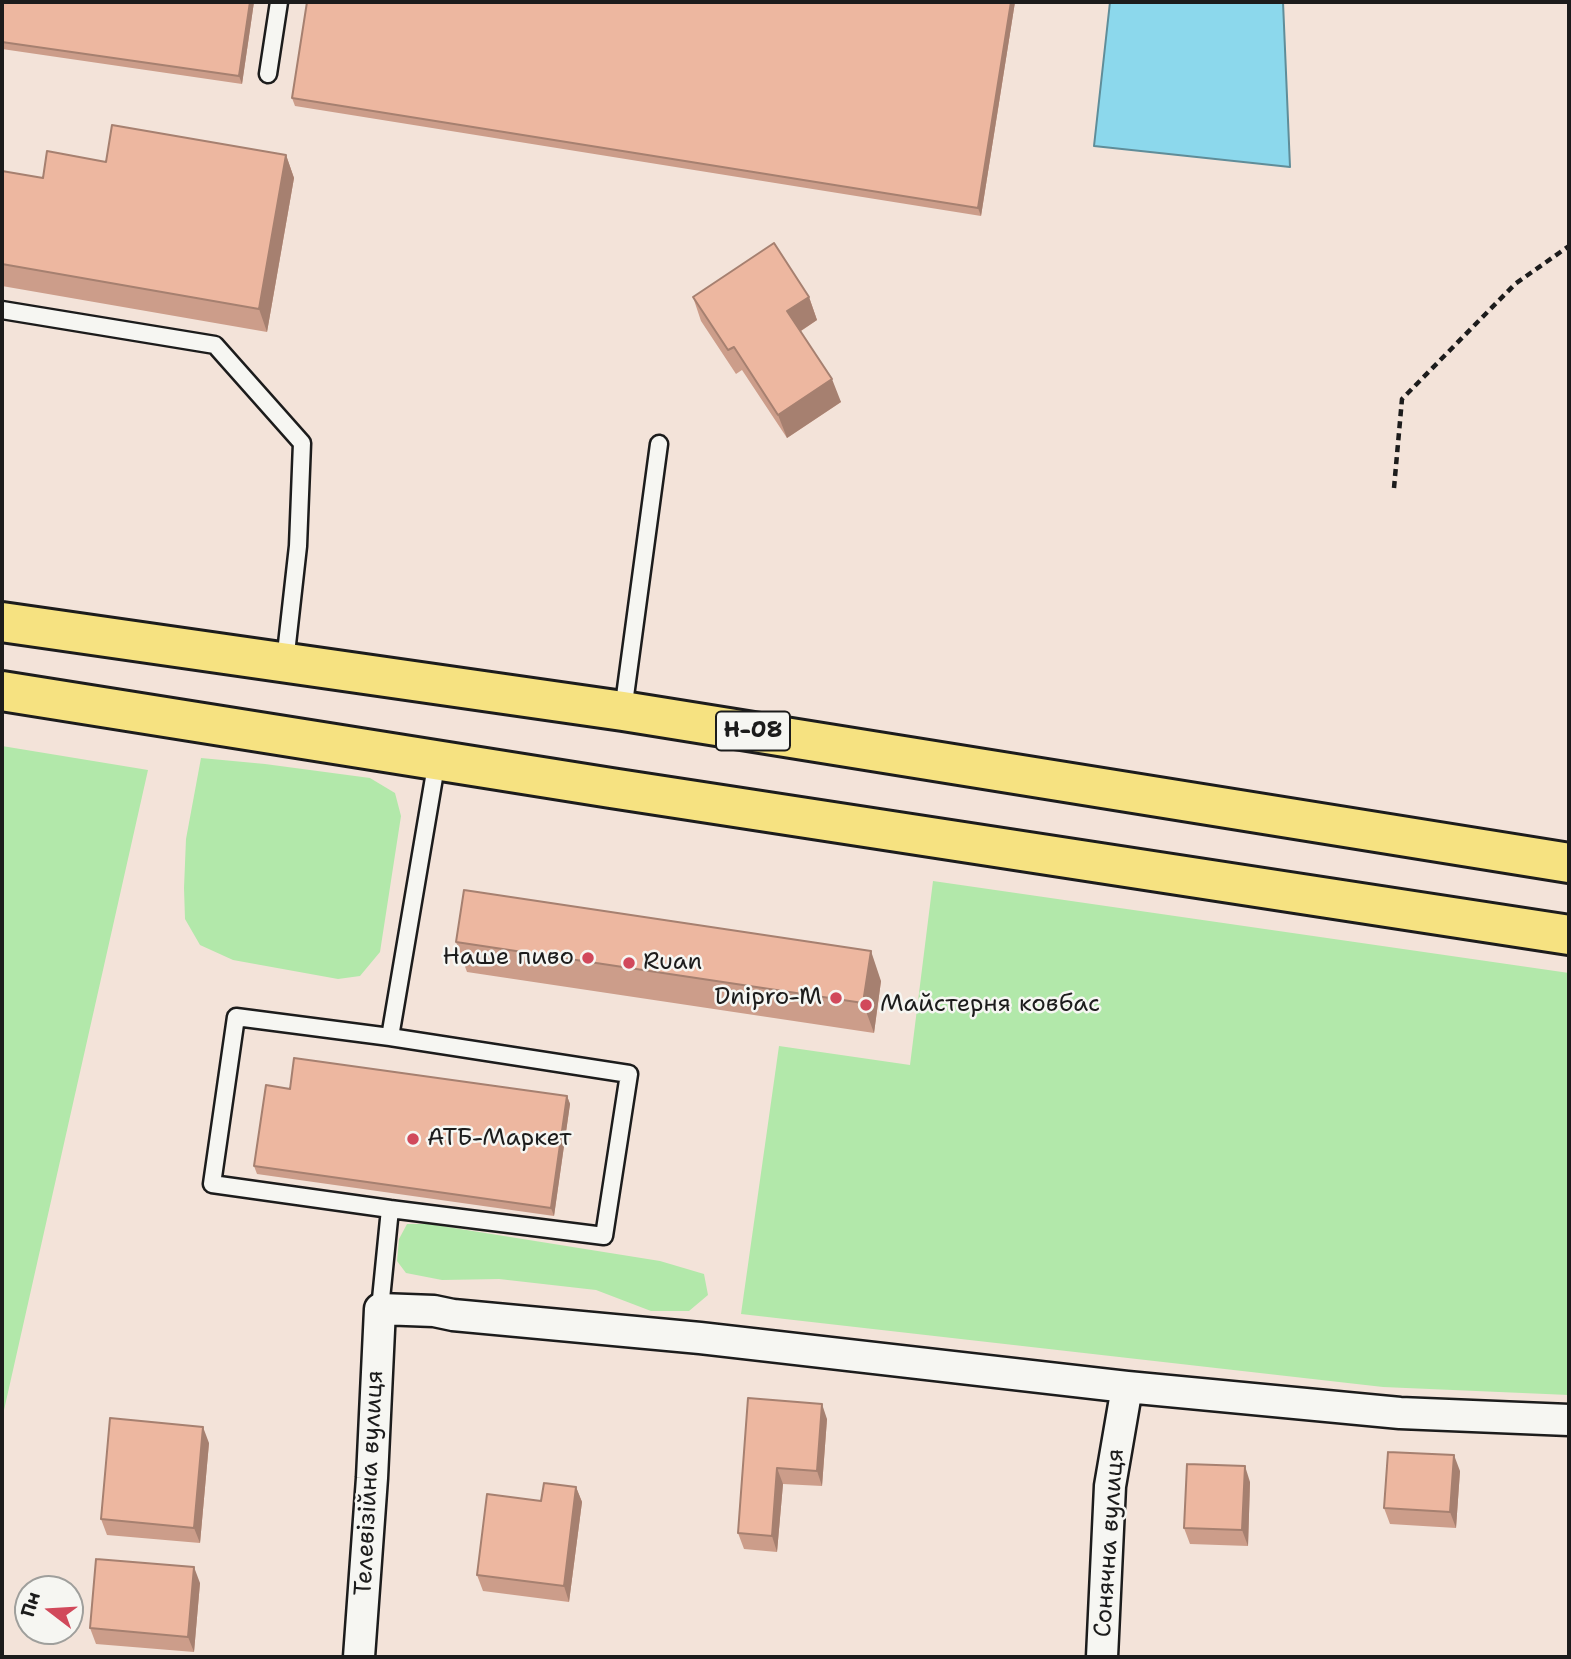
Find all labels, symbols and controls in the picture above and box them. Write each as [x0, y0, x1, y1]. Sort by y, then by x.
road number: Н-08 [716, 712, 790, 750]
place label: Наше пиво [443, 944, 574, 972]
place label: Ruan [643, 949, 702, 977]
marker: Наше пиво [580, 950, 596, 966]
marker: Ruan [621, 955, 637, 971]
place label: Dnipro-M [715, 984, 822, 1012]
marker: Dnipro-M [828, 990, 844, 1006]
place label: Майстерня ковбас [880, 991, 1100, 1019]
marker: Майстерня ковбас [858, 997, 874, 1013]
place label: АТБ-Маркет [427, 1125, 572, 1153]
marker: АТБ-Маркет [405, 1131, 421, 1147]
street label: Телевізійна вулиця [350, 1370, 390, 1596]
street label: Сонячна вулиця [1089, 1448, 1131, 1638]
north arrow [14, 1575, 84, 1645]
text: Пн [15, 1589, 46, 1620]

